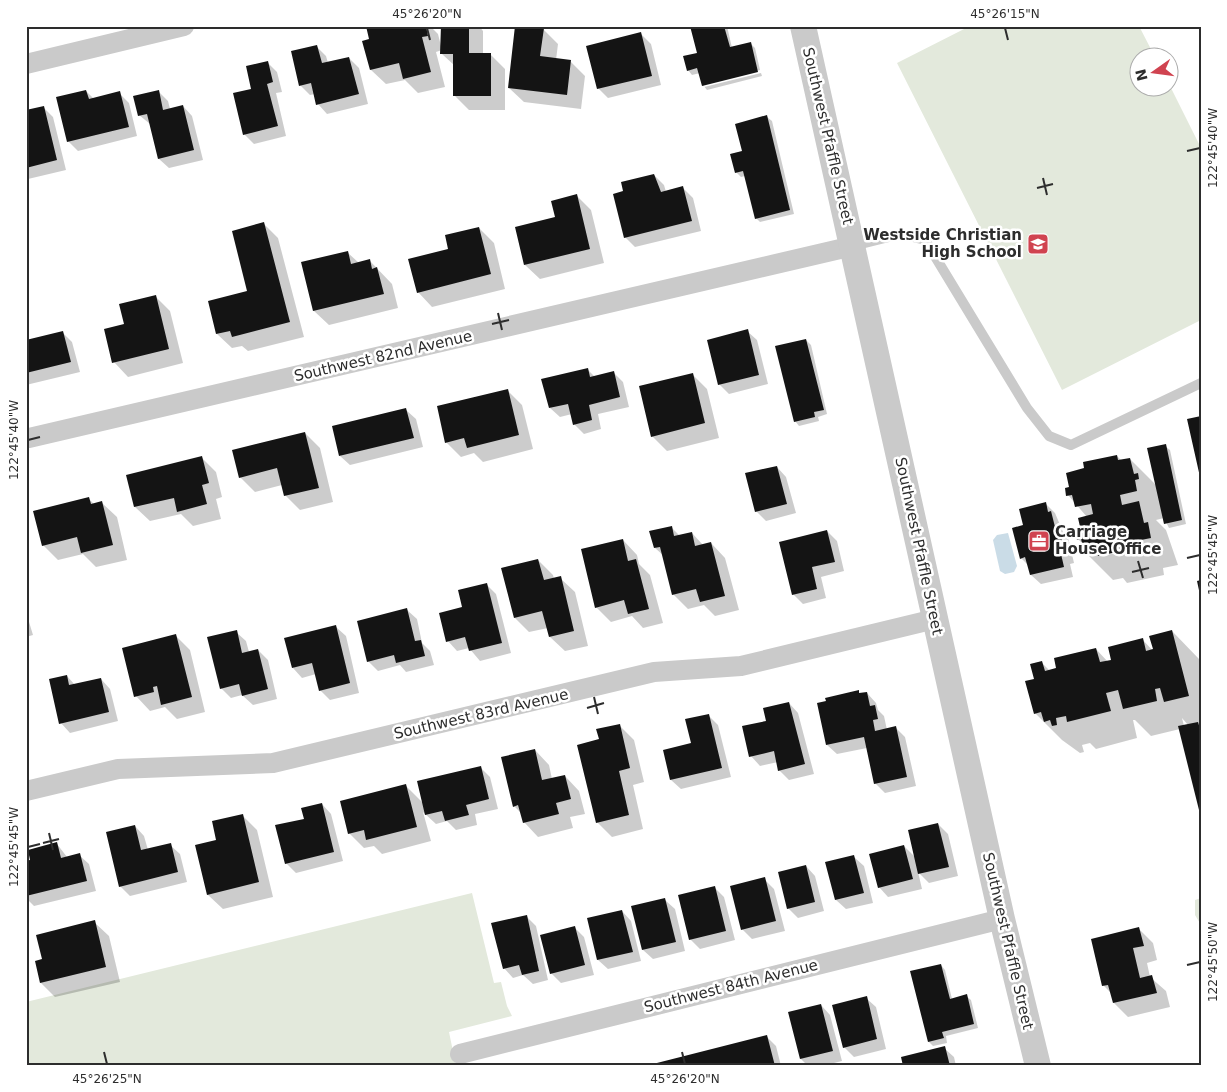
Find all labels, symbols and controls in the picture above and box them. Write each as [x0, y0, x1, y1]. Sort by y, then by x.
text: 45°26'20"N [392, 7, 462, 21]
text: 45°26'15"N [970, 7, 1040, 21]
street label: Southwest Pfaffle Street [799, 46, 857, 226]
north arrow [1130, 48, 1180, 98]
text: N [1132, 68, 1151, 83]
text: 122°45'40"W [1206, 108, 1220, 188]
place label: Westside Christian High School [863, 226, 1022, 261]
school or university icon: Westside Christian High School [1026, 232, 1050, 256]
street label: Southwest 82nd Avenue [292, 327, 474, 385]
text: 122°45'40"W [7, 400, 21, 480]
street label: Southwest Pfaffle Street [891, 456, 947, 637]
text: 122°45'45"W [1206, 515, 1220, 595]
place label: Carriage House Office [1055, 523, 1161, 558]
office icon: Carriage House Office [1027, 529, 1051, 553]
street label: Southwest 83rd Avenue [392, 685, 570, 743]
text: 122°45'45"W [7, 807, 21, 887]
street label: Southwest Pfaffle Street [979, 851, 1037, 1031]
text: 122°45'50"W [1206, 922, 1220, 1002]
street label: Southwest 84th Avenue [642, 956, 820, 1016]
text: 45°26'25"N [72, 1072, 142, 1086]
text: 45°26'20"N [650, 1072, 720, 1086]

